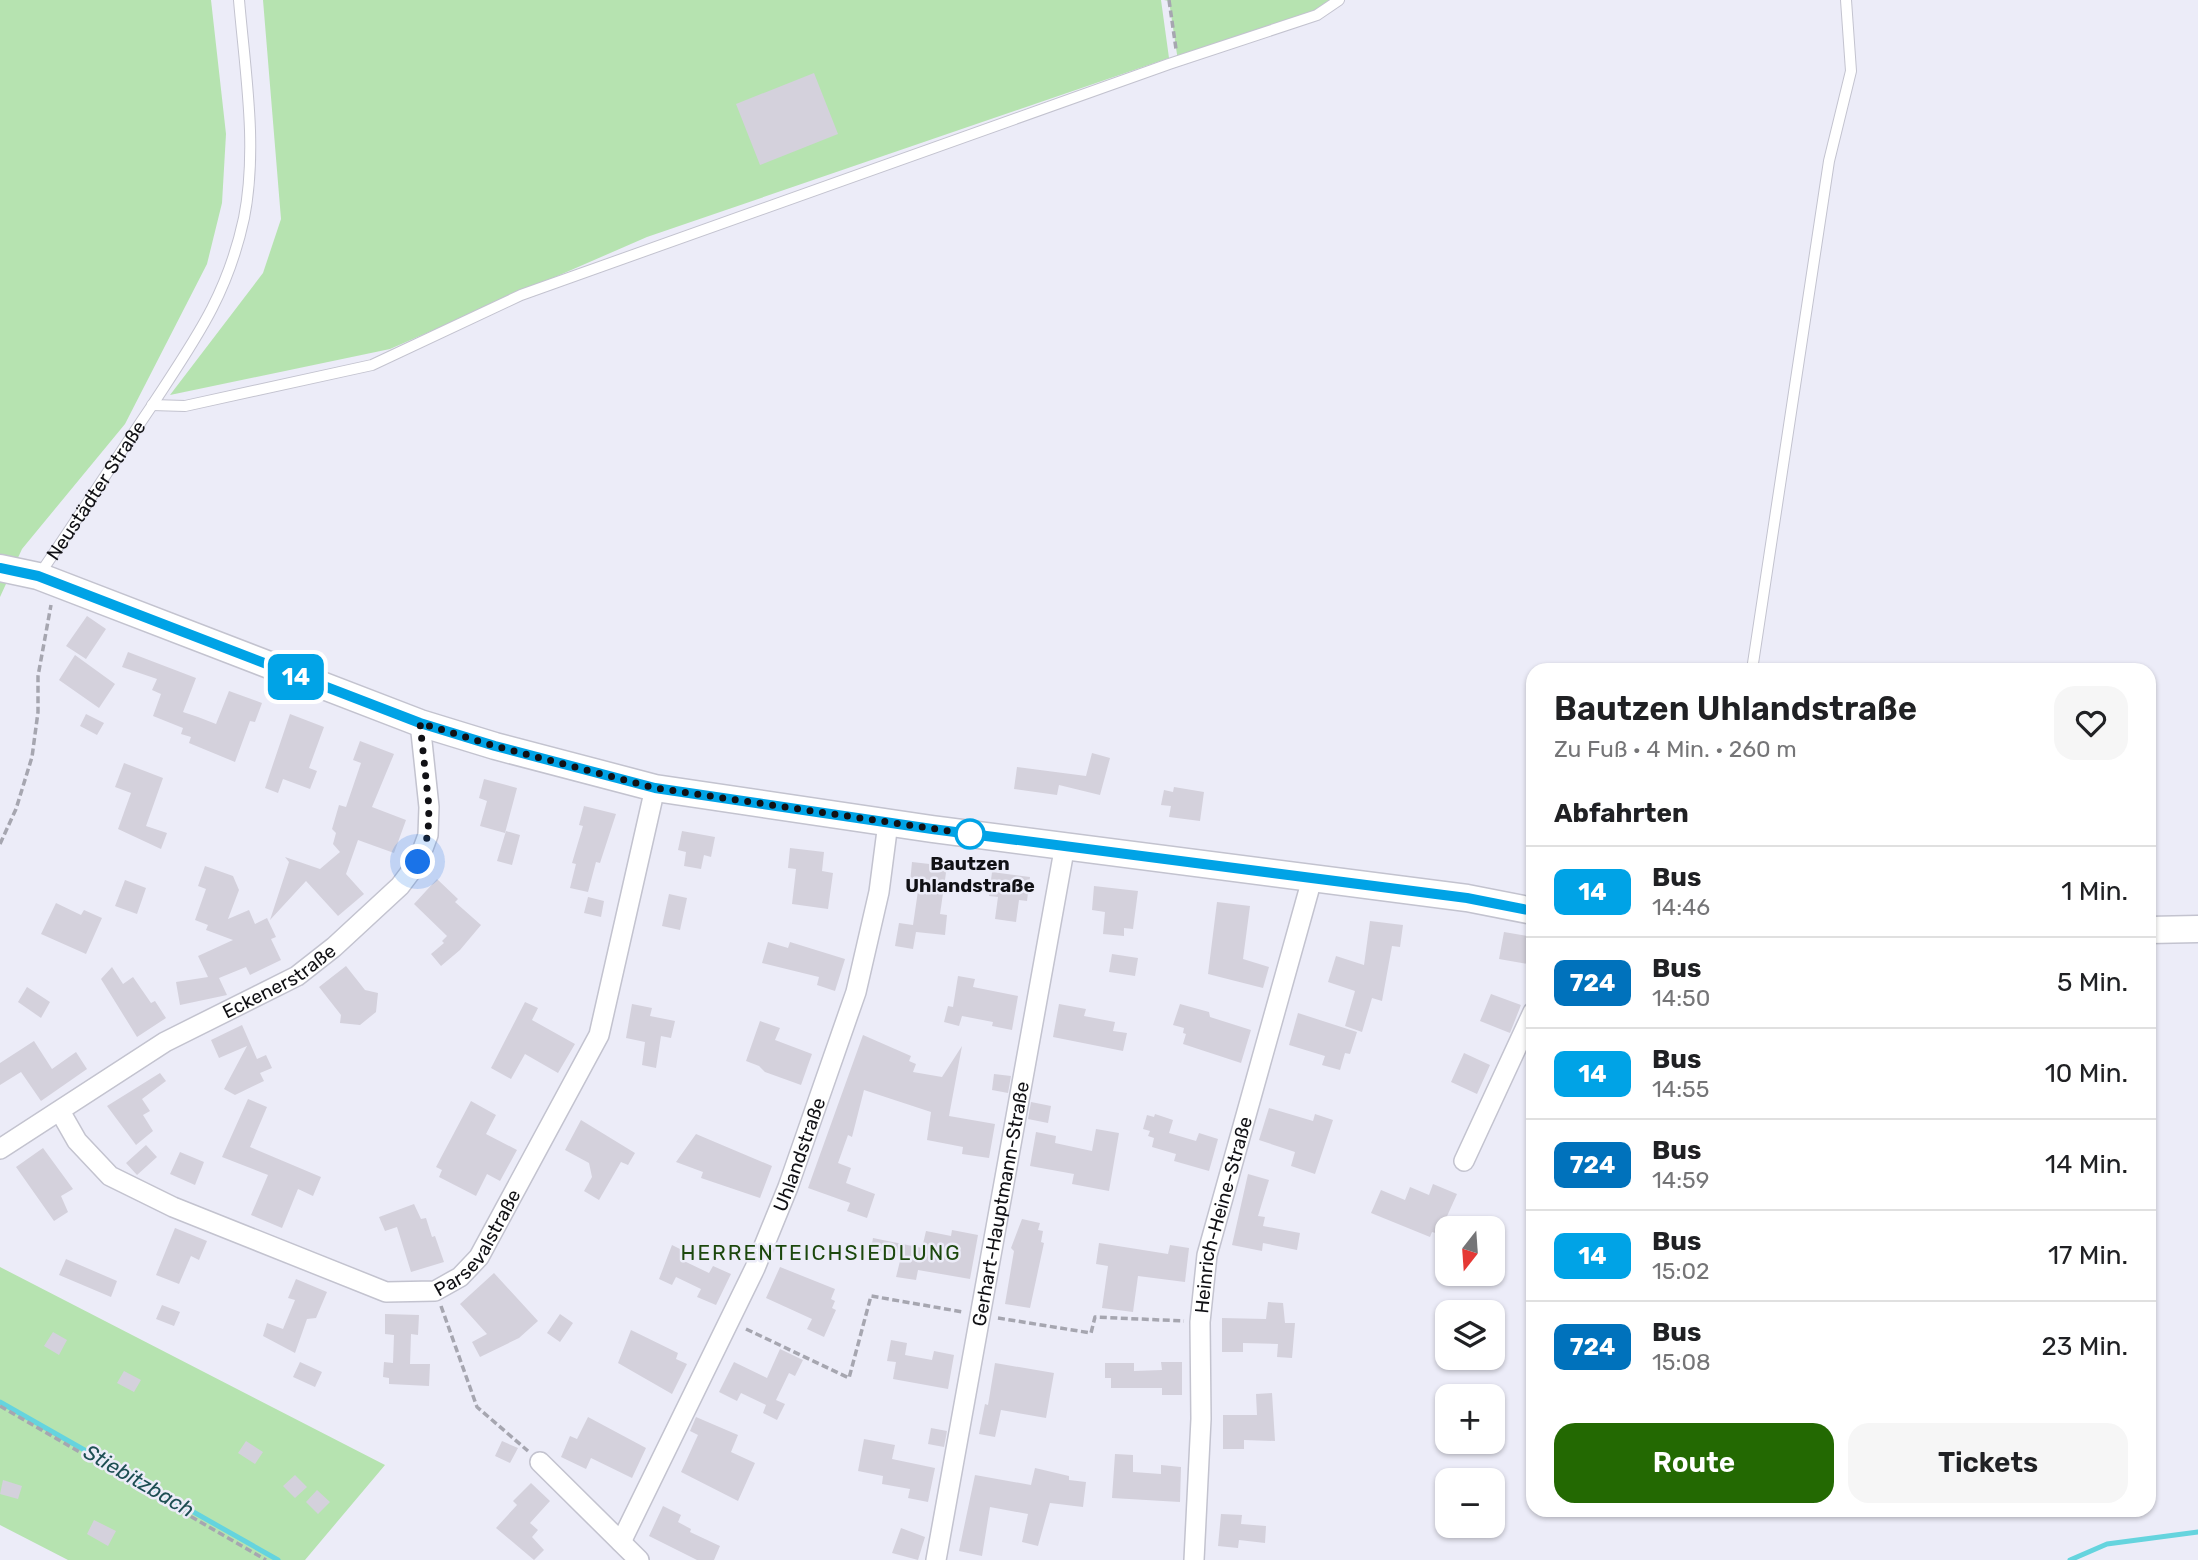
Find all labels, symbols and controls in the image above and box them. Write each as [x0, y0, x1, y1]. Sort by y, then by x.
street label: Neustädter Straße [42, 416, 151, 565]
line badge: 14 [264, 654, 328, 700]
text: 14 [282, 663, 310, 691]
button: heart [2054, 686, 2128, 760]
text: Bautzen Uhlandstraße [1554, 689, 1917, 728]
text: Zu Fuß · 4 Min. · 260 m [1554, 735, 1797, 763]
text: Abfahrten [1554, 798, 1689, 829]
marker: Bautzen Uhlandstraße [955, 819, 985, 849]
your location [400, 844, 435, 879]
place label: Bautzen Uhlandstraße [905, 852, 1035, 897]
text: Bus [1652, 862, 1701, 893]
text: 1 Min. [2061, 876, 2128, 907]
text: 14 [1578, 878, 1607, 906]
text: 14:46 [1652, 893, 1710, 921]
street label: Eckenerstraße [219, 939, 340, 1023]
text: Bus [1652, 953, 1701, 984]
text: 5 Min. [2057, 967, 2128, 998]
text: 724 [1570, 969, 1615, 997]
text: 14:50 [1652, 984, 1710, 1012]
text: Bus [1652, 1044, 1701, 1075]
text: 10 Min. [2045, 1058, 2128, 1089]
text: 14 [1578, 1060, 1607, 1088]
text: 14:55 [1652, 1075, 1709, 1103]
street label: Gerhart-Hauptmann-Straße [967, 1079, 1034, 1328]
street label: Uhlandstraße [768, 1094, 830, 1215]
street label: Heinrich-Heine-Straße [1190, 1114, 1257, 1314]
text: Bus [1652, 1135, 1701, 1166]
text: 14 Min. [2045, 1149, 2128, 1180]
text: 724 [1570, 1151, 1615, 1179]
text: 14:59 [1652, 1166, 1709, 1194]
street label: Parsevalstraße [430, 1185, 526, 1301]
north arrow [1435, 1216, 1505, 1286]
map controls [1435, 1216, 1505, 1538]
text: Bus [1652, 1226, 1701, 1257]
district label: HERRENTEICHSIEDLUNG [680, 1240, 962, 1265]
text: 17 Min. [2048, 1240, 2128, 1271]
text: 14 [1578, 1242, 1607, 1270]
text: 15:02 [1652, 1257, 1710, 1285]
button: layers [1435, 1300, 1505, 1370]
text: Bus [1652, 1317, 1701, 1348]
text: 23 Min. [2041, 1331, 2128, 1362]
text: 724 [1570, 1333, 1615, 1361]
text: 15:08 [1652, 1348, 1711, 1376]
button: + [1435, 1384, 1505, 1454]
button: Route [1554, 1423, 1834, 1503]
button: Tickets [1848, 1423, 2128, 1503]
water label: Stiebitzbach [80, 1439, 199, 1522]
button: − [1435, 1468, 1505, 1538]

